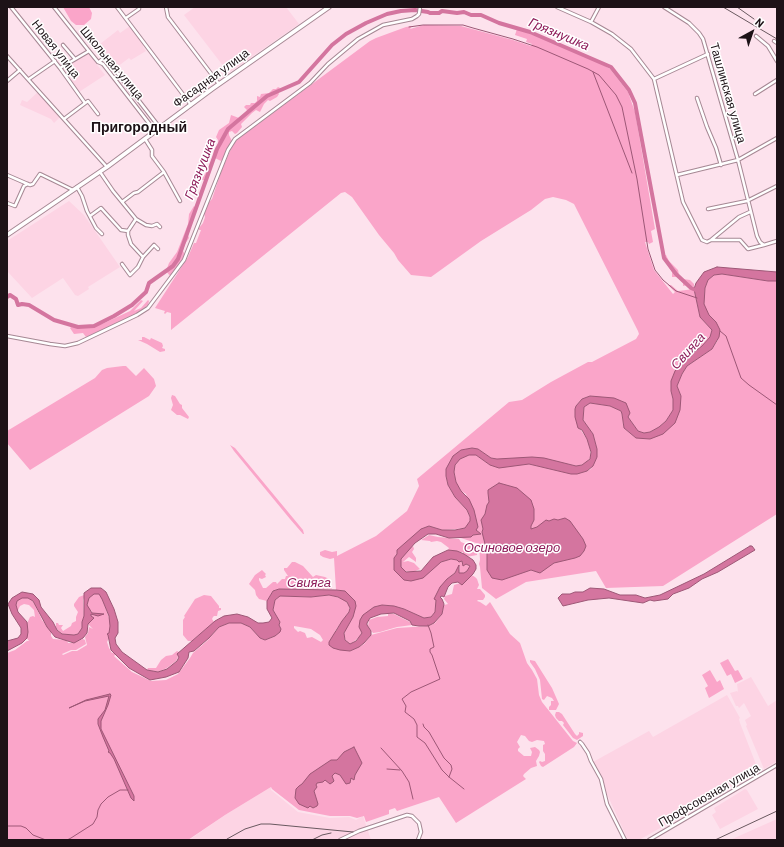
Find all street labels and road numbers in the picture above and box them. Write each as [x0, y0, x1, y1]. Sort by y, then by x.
street label: Новая улица [29, 17, 83, 81]
street label: Школьная улица [77, 23, 147, 103]
street label: Ташлинская улица [707, 41, 749, 145]
street label: Фасадная улица [170, 46, 252, 110]
street label: Профсоюзная улица [656, 760, 762, 830]

